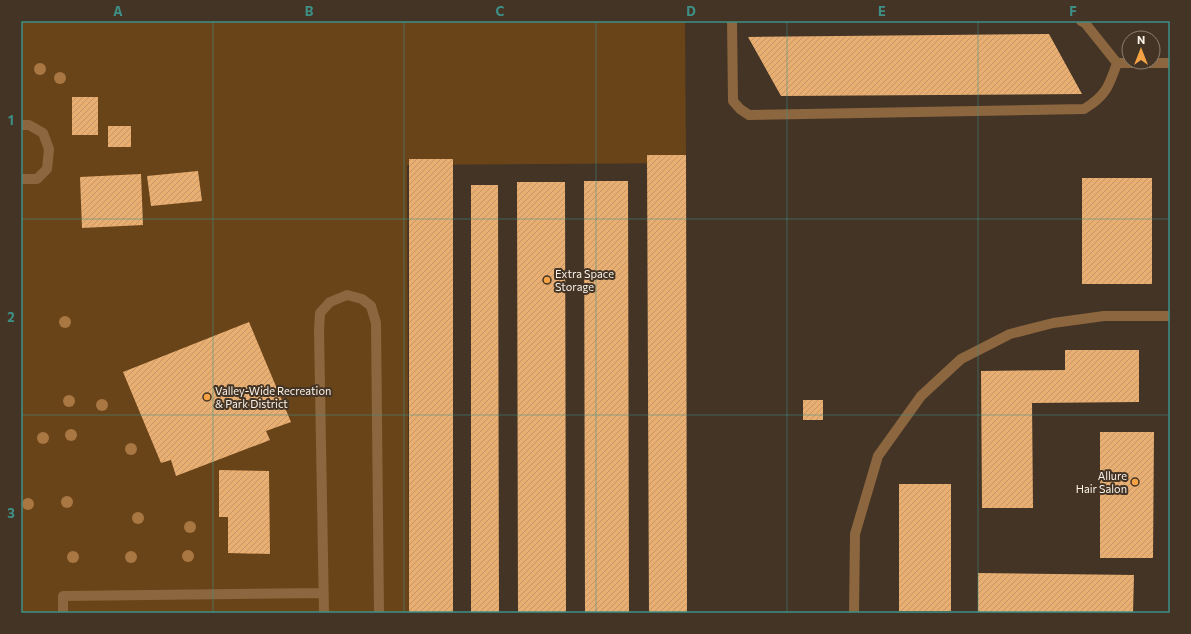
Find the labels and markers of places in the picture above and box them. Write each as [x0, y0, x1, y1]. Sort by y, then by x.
place label: Extra Space Storage [555, 267, 614, 293]
marker: Extra Space Storage [542, 275, 552, 285]
place label: Valley-Wide Recreation & Park District [215, 384, 331, 410]
marker: Valley-Wide Recreation & Park District [202, 392, 212, 402]
place label: Allure Hair Salon [1076, 469, 1127, 495]
marker: Allure Hair Salon [1130, 477, 1140, 487]

